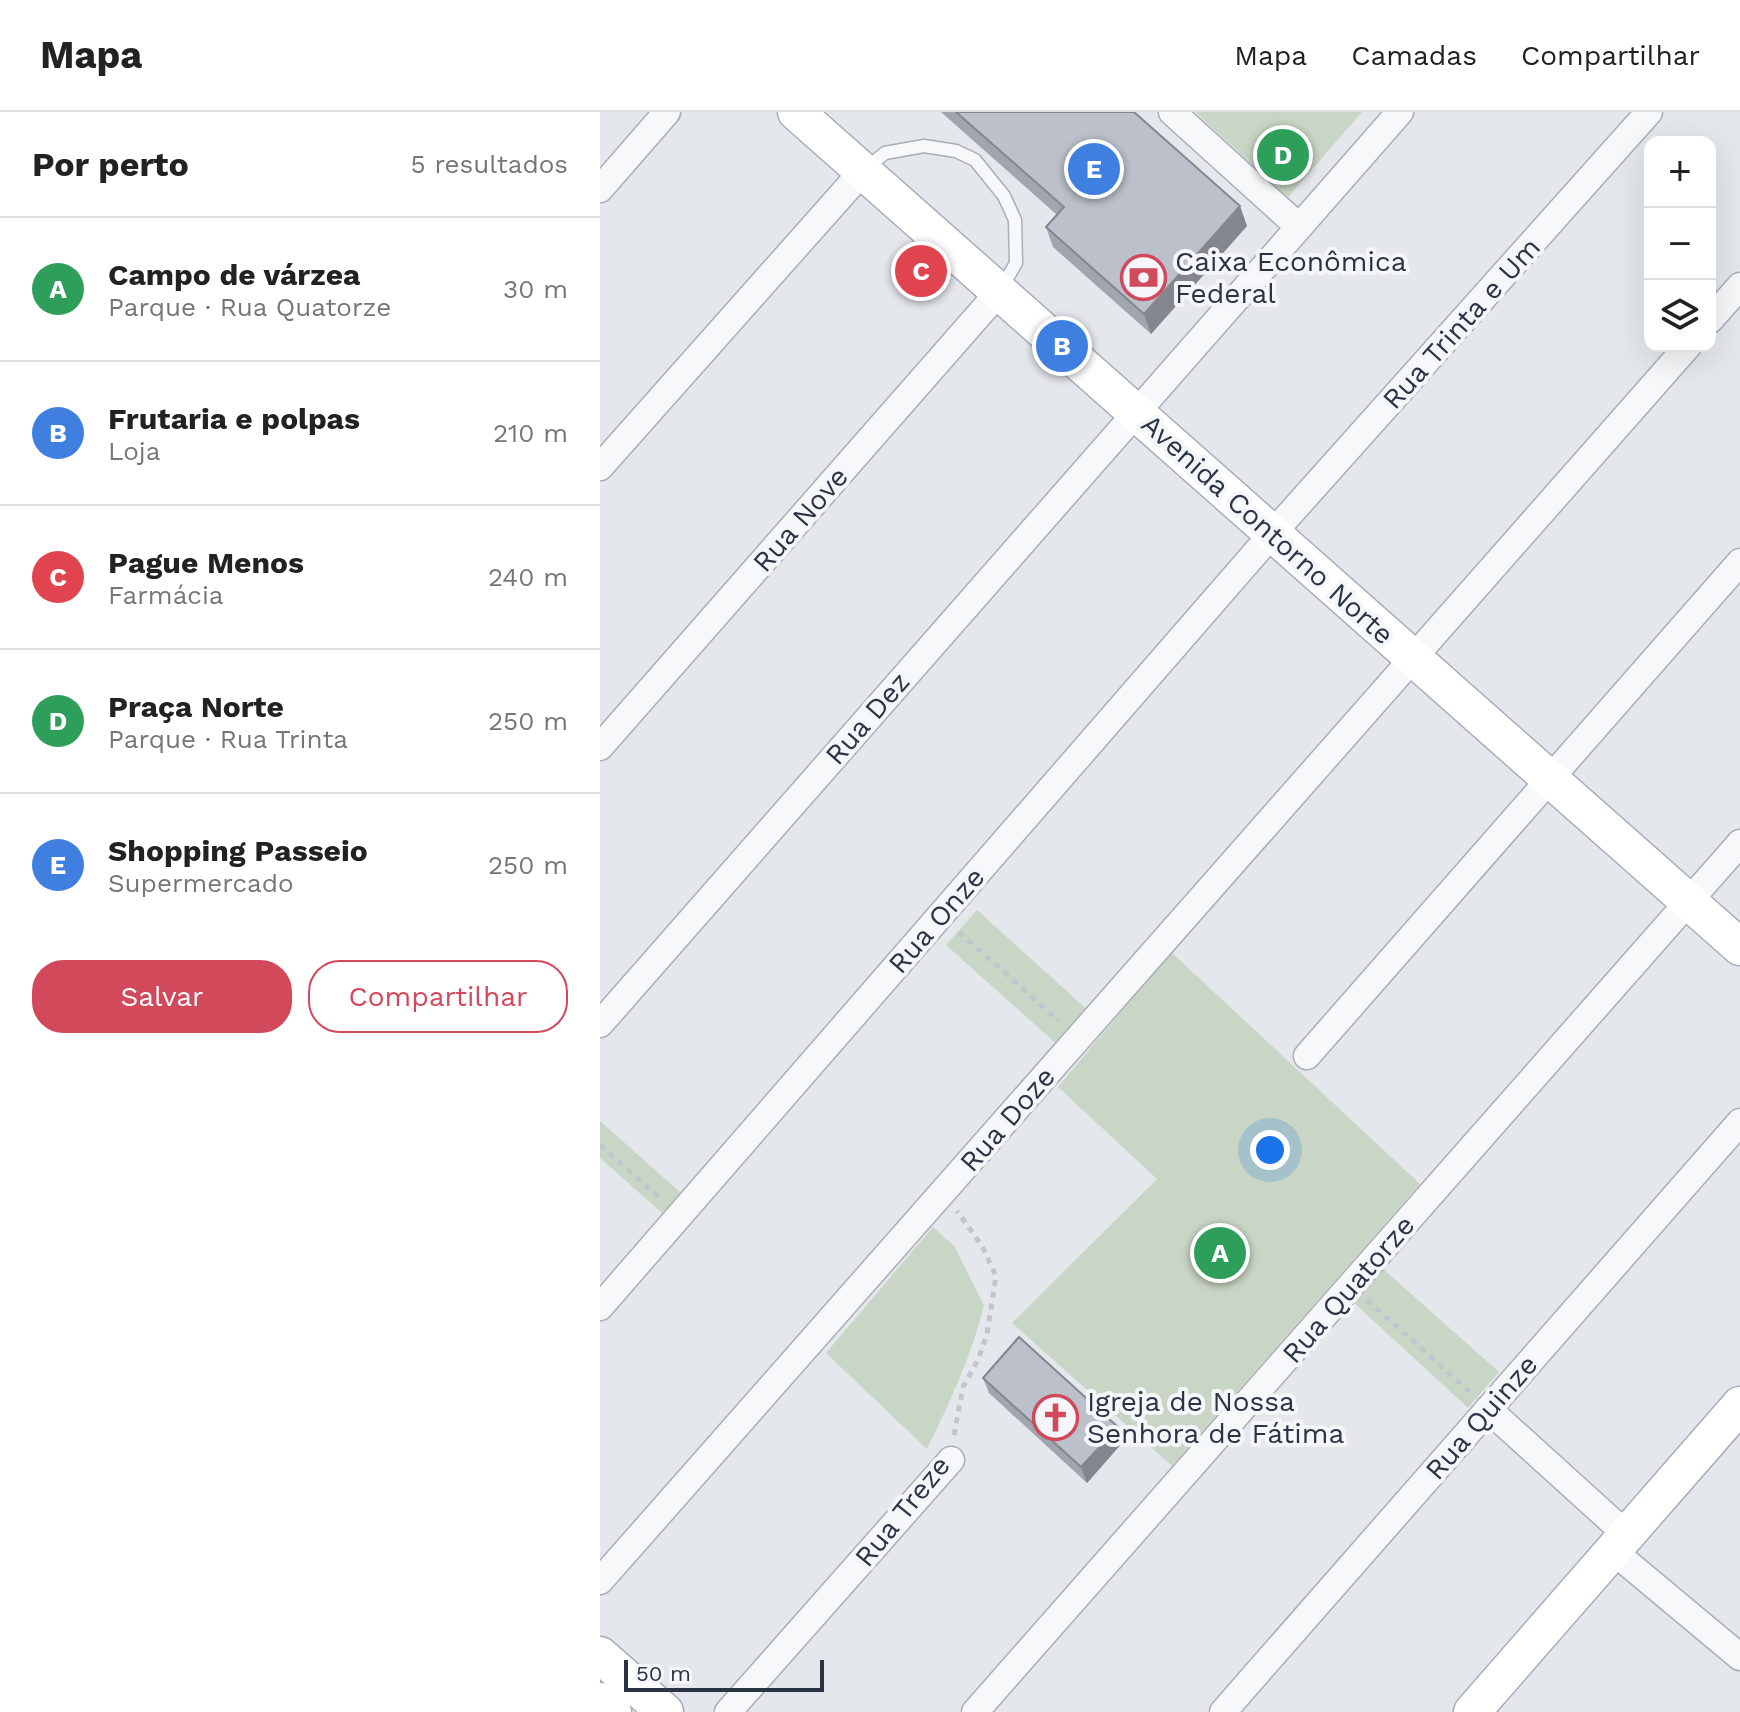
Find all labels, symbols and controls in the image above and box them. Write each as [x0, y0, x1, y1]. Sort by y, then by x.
text: Mapa [40, 33, 142, 77]
text: Mapa [1234, 39, 1307, 72]
text: Camadas [1351, 39, 1477, 72]
text: Compartilhar [1521, 39, 1700, 72]
pin: D [1257, 125, 1309, 185]
map controls [1644, 136, 1716, 352]
button: + [1644, 136, 1716, 208]
pin: E [1068, 139, 1120, 199]
text: Por perto [32, 144, 189, 184]
text: 5 resultados [410, 149, 568, 179]
button: − [1644, 208, 1716, 280]
street label: Rua Trinta e Um [1376, 231, 1547, 416]
pin: C [895, 241, 947, 301]
place label: Caixa Econômica Federal [1175, 245, 1407, 310]
bank icon: Caixa Econômica Federal [1120, 253, 1168, 301]
text: Campo de várzea [108, 257, 360, 292]
text: A [49, 274, 67, 304]
text: 30 m [503, 274, 568, 304]
button: layers [1644, 280, 1716, 352]
text: Parque · Rua Quatorze [108, 292, 391, 322]
pin: B [1036, 316, 1088, 376]
text: Frutaria e polpas [108, 401, 360, 436]
street label: Avenida Contorno Norte [1135, 407, 1400, 651]
text: B [49, 418, 67, 448]
text: 210 m [493, 418, 568, 448]
text: Loja [108, 436, 160, 466]
street label: Rua Nove [746, 460, 855, 579]
text: Pague Menos [108, 545, 304, 580]
text: C [49, 562, 67, 592]
text: 240 m [488, 562, 568, 592]
text: Farmácia [108, 580, 224, 610]
street label: Rua Dez [818, 665, 916, 771]
text: Praça Norte [108, 689, 284, 724]
text: D [49, 706, 67, 736]
text: 250 m [488, 706, 568, 736]
text: Parque · Rua Trinta [108, 724, 348, 754]
text: Shopping Passeio [108, 833, 368, 868]
text: E [50, 850, 66, 880]
text: 250 m [488, 850, 568, 880]
street label: Rua Onze [881, 861, 991, 980]
text: Supermercado [108, 868, 294, 898]
button: Salvar [32, 960, 292, 1033]
button: Compartilhar [308, 960, 568, 1033]
street label: Rua Doze [953, 1060, 1062, 1178]
your location [1250, 1130, 1290, 1170]
street label: Rua Quatorze [1275, 1209, 1421, 1370]
pin: A [1194, 1223, 1246, 1283]
street label: Rua Quinze [1418, 1348, 1544, 1486]
place label: Igreja de Nossa Senhora de Fátima [1087, 1385, 1344, 1450]
church icon: Igreja de Nossa Senhora de Fátima [1032, 1393, 1080, 1441]
street label: Rua Treze [848, 1449, 957, 1573]
scale bar [624, 1656, 824, 1692]
text: 50 m [636, 1661, 691, 1686]

